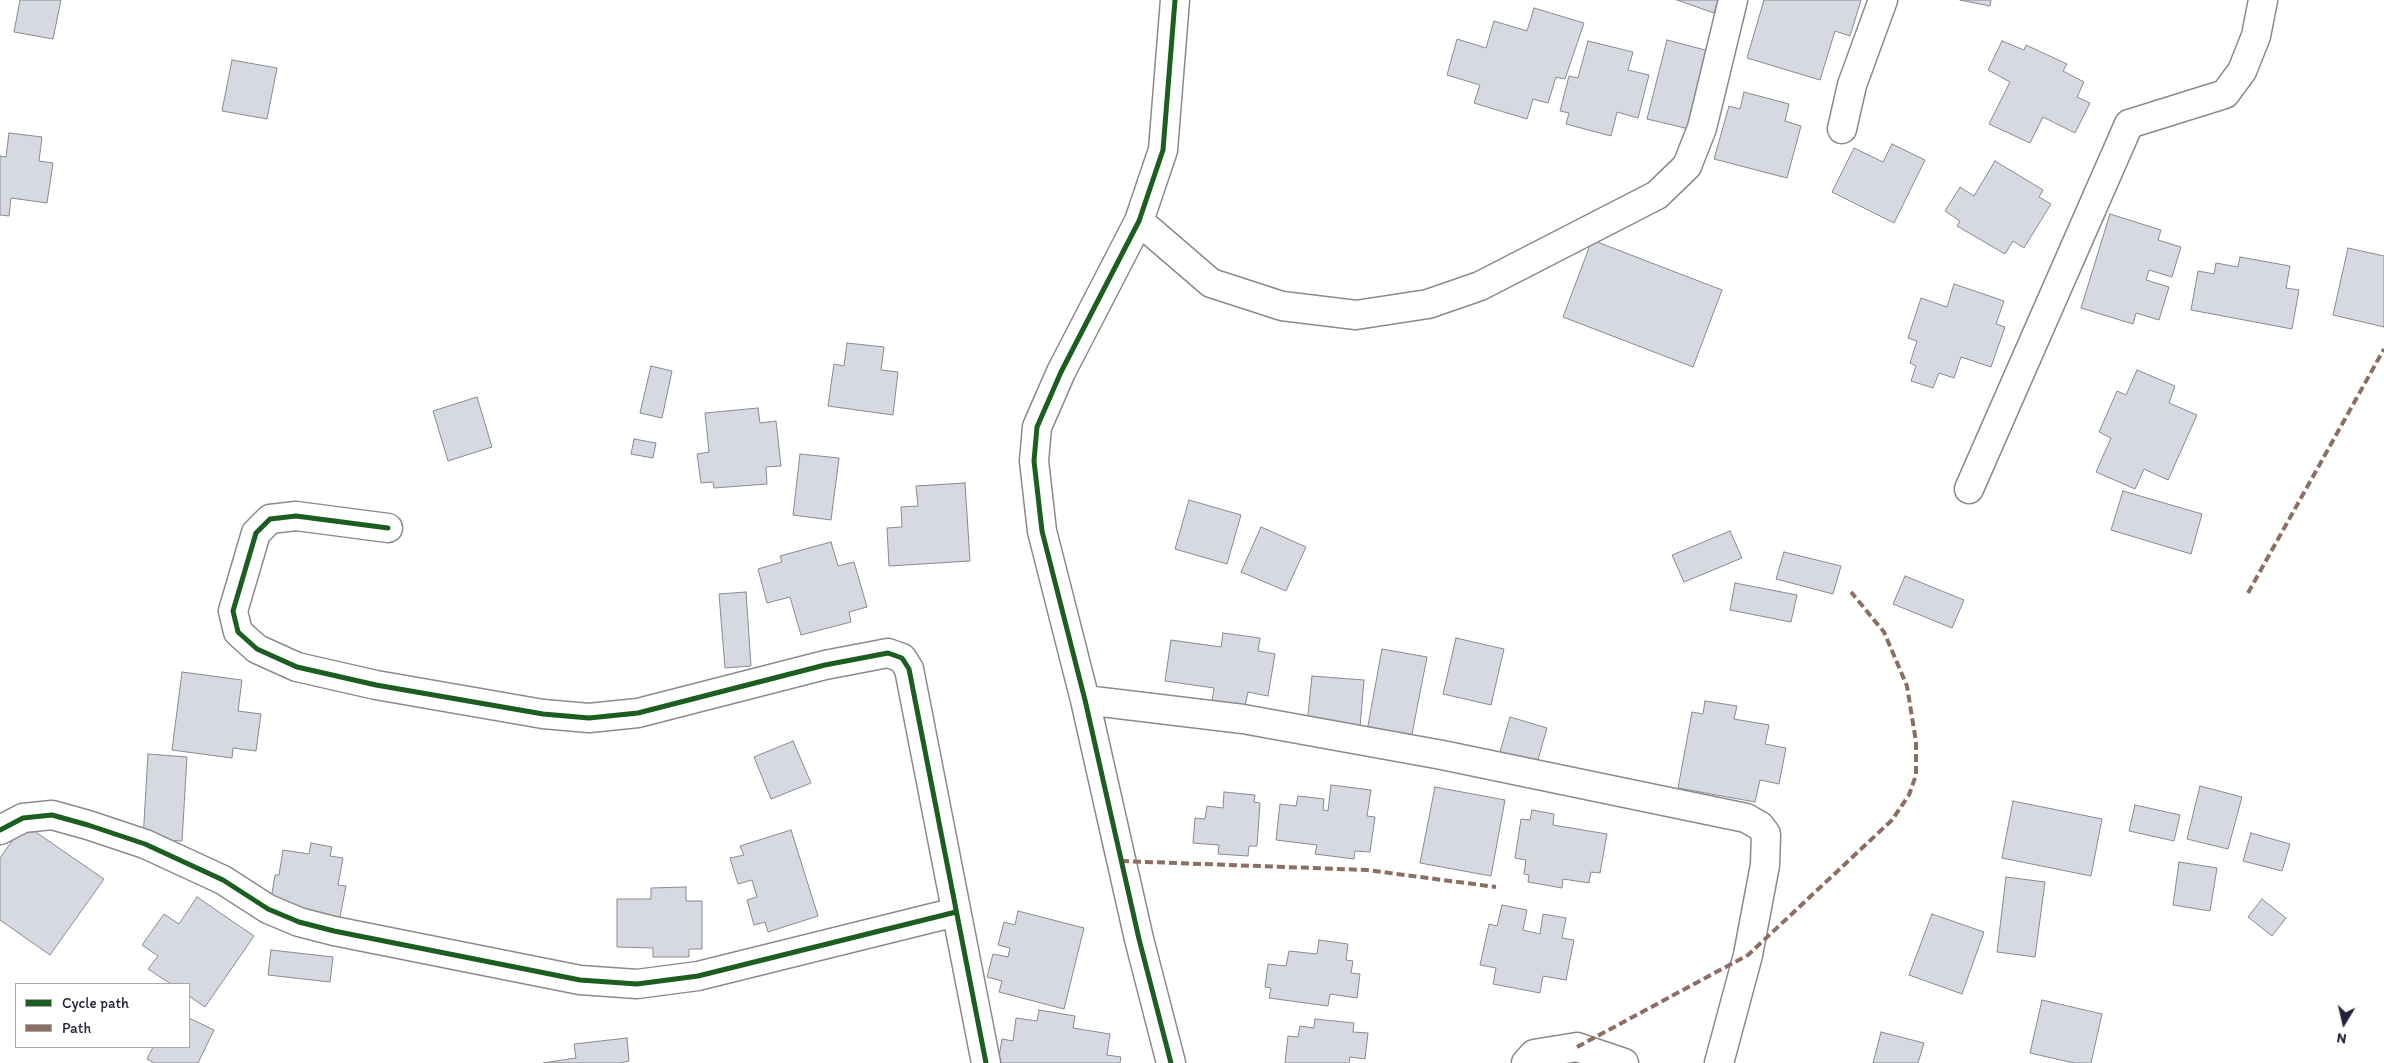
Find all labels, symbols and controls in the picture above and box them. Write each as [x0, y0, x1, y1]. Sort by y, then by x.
legend [15, 983, 190, 1048]
text: Cycle path [62, 994, 129, 1012]
north arrow [2319, 998, 2369, 1048]
text: Path [62, 1019, 91, 1037]
text: N [2336, 1029, 2348, 1047]

